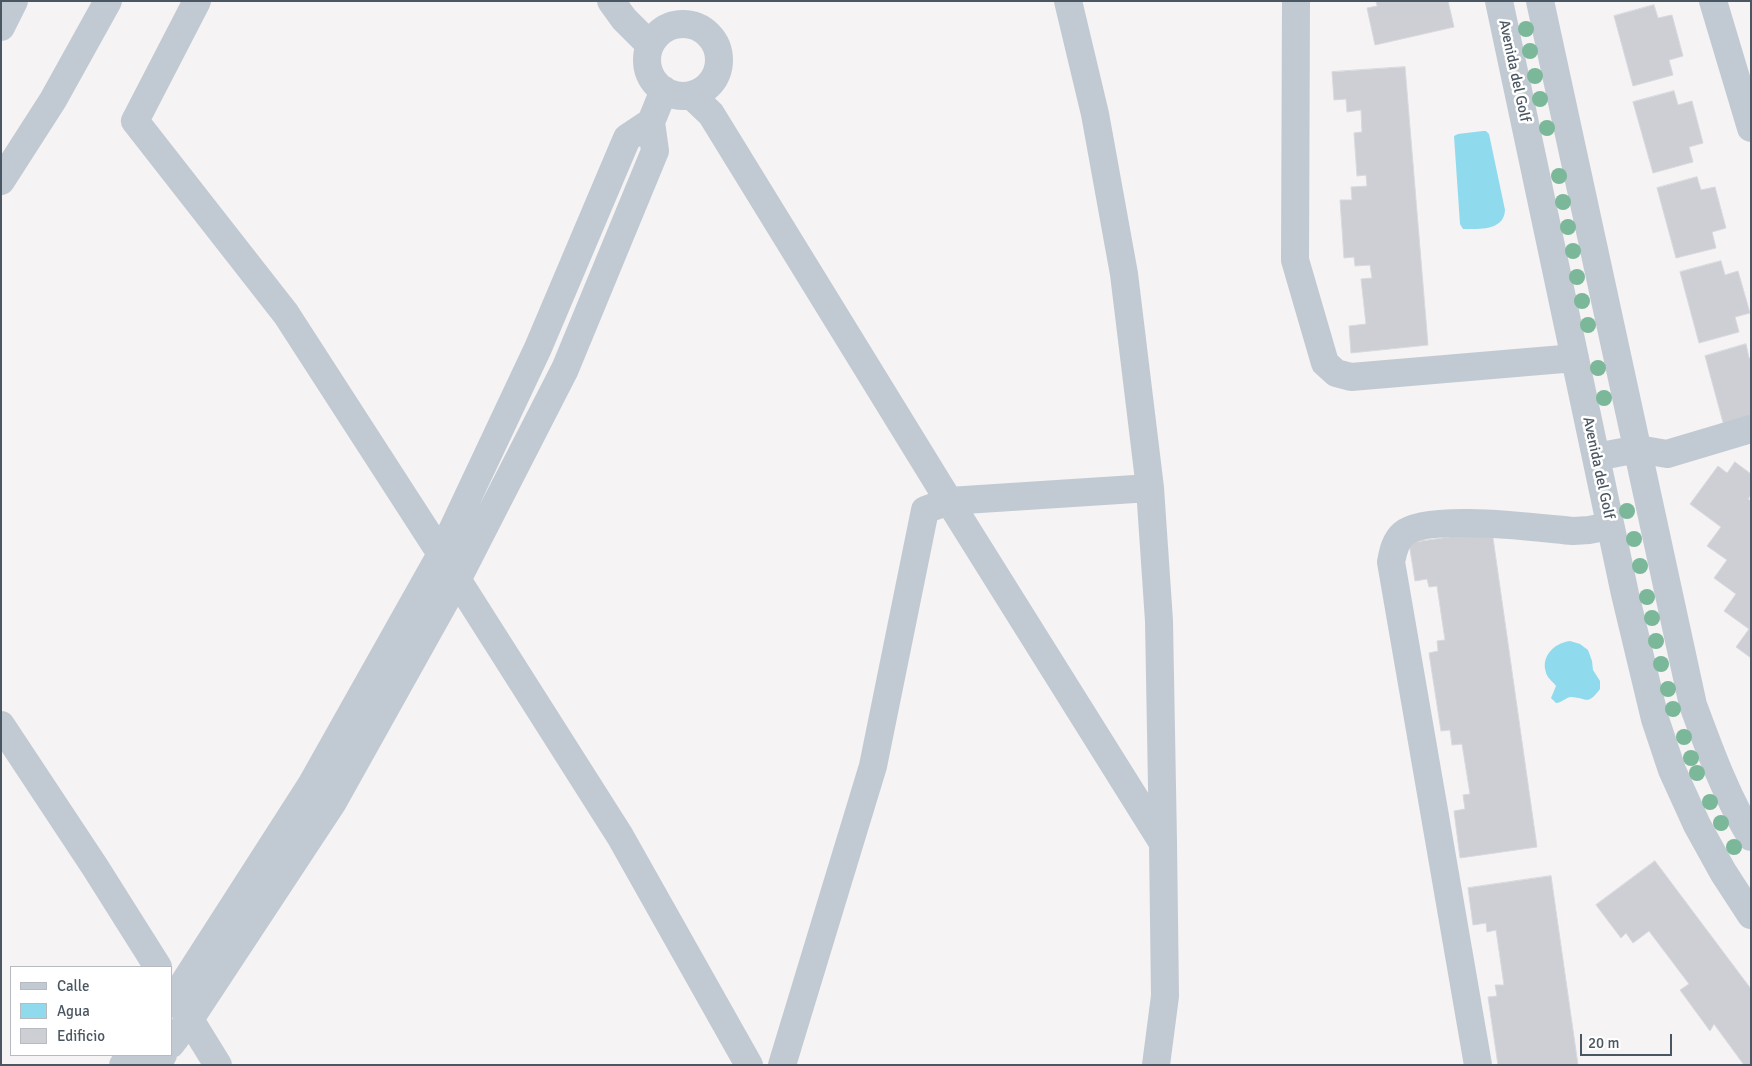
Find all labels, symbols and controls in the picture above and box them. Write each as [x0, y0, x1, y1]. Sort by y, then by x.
street label: Avenida del Golf [1494, 18, 1534, 124]
street label: Avenida del Golf [1578, 415, 1618, 521]
legend [10, 966, 172, 1056]
text: Calle [57, 977, 90, 995]
text: Agua [57, 1002, 90, 1020]
scale bar [1582, 1024, 1674, 1056]
text: Edificio [57, 1027, 105, 1045]
text: 20 m [1588, 1034, 1619, 1052]

